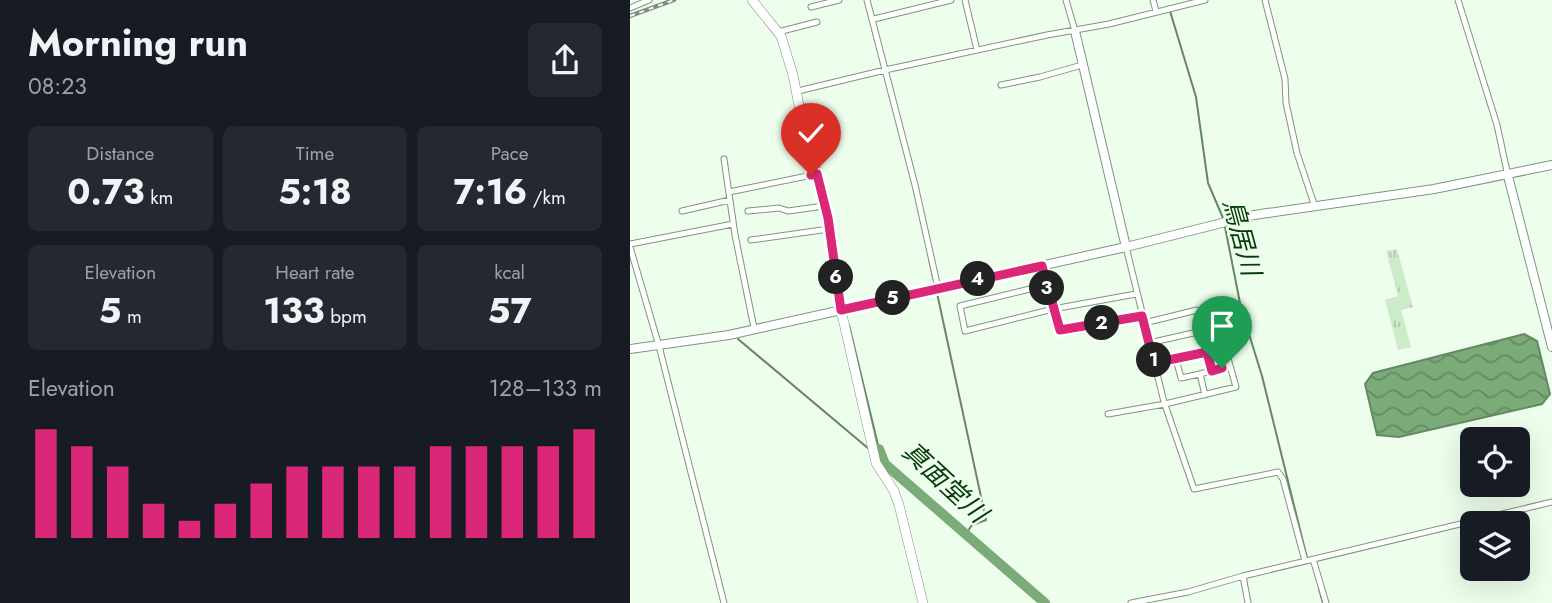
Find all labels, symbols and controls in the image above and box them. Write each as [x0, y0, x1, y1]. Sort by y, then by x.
text: Morning run [28, 15, 248, 70]
button: share [528, 23, 602, 97]
text: 08:23 [28, 69, 87, 103]
pin [781, 103, 841, 175]
icon: check [792, 114, 830, 152]
text: Distance [86, 140, 154, 167]
text: Time [296, 140, 334, 167]
text: Pace [491, 140, 529, 167]
text: 0.73 [67, 167, 145, 217]
text: 5:18 [278, 167, 352, 217]
text: 7:16 [454, 167, 527, 217]
text: km [145, 184, 173, 211]
text: /km [527, 184, 566, 211]
water label: 鳥居川 [1214, 194, 1271, 282]
text: Elevation [84, 259, 156, 286]
text: Heart rate [275, 259, 355, 286]
text: kcal [494, 259, 525, 286]
pin: 6 [818, 260, 854, 294]
pin: 4 [960, 262, 996, 296]
text: 6 [829, 263, 842, 290]
text: 4 [971, 265, 984, 292]
pin: 3 [1030, 270, 1064, 306]
text: 3 [1041, 274, 1052, 301]
pin: 5 [876, 280, 910, 316]
text: 5 [886, 284, 899, 311]
text: 5 [99, 286, 121, 336]
text: 133 [263, 286, 325, 336]
text: 57 [488, 286, 532, 336]
pin [1192, 296, 1252, 368]
text: m [121, 303, 142, 330]
text: bpm [325, 303, 367, 330]
pin: 2 [1084, 306, 1120, 340]
icon: arrive [1203, 307, 1241, 345]
text: 2 [1095, 309, 1108, 336]
pin: 1 [1136, 342, 1172, 378]
text: 1 [1149, 346, 1158, 373]
text: Elevation [28, 371, 115, 405]
text: 128–133 m [489, 371, 602, 405]
map controls [1460, 427, 1530, 581]
button: locate [1460, 427, 1530, 497]
water label: 真面堂川 [894, 433, 998, 533]
button: layers [1460, 511, 1530, 581]

